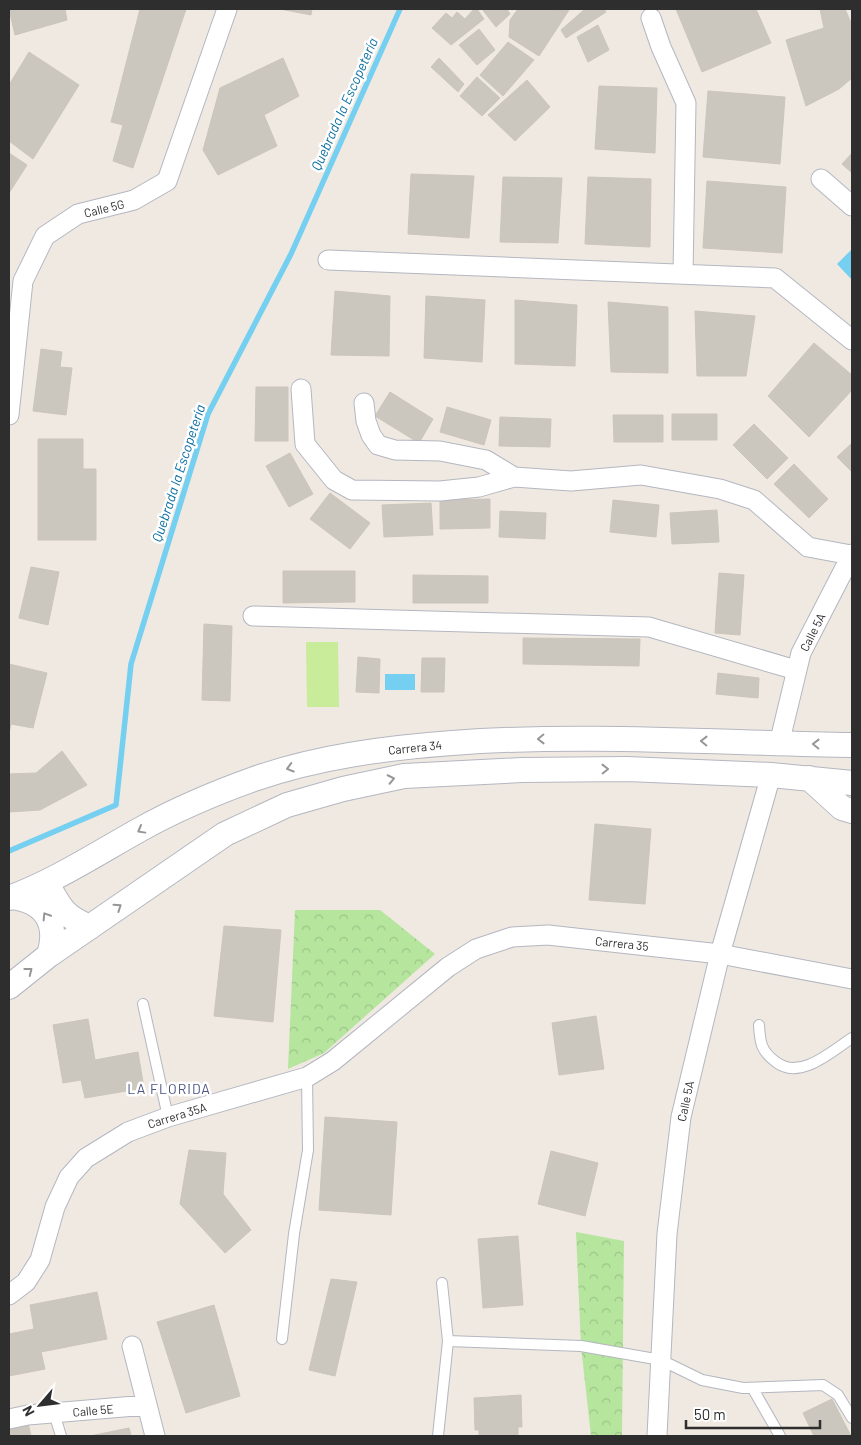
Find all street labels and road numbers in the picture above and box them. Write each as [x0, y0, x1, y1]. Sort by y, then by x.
street label: Calle 5G [82, 196, 126, 220]
street label: Calle 5A [796, 611, 828, 653]
street label: Carrera 34 [387, 737, 443, 757]
street label: Carrera 35 [595, 933, 649, 953]
street label: Calle 5A [674, 1079, 696, 1123]
street label: Carrera 35A [146, 1099, 208, 1131]
street label: Calle 5E [72, 1401, 114, 1419]

